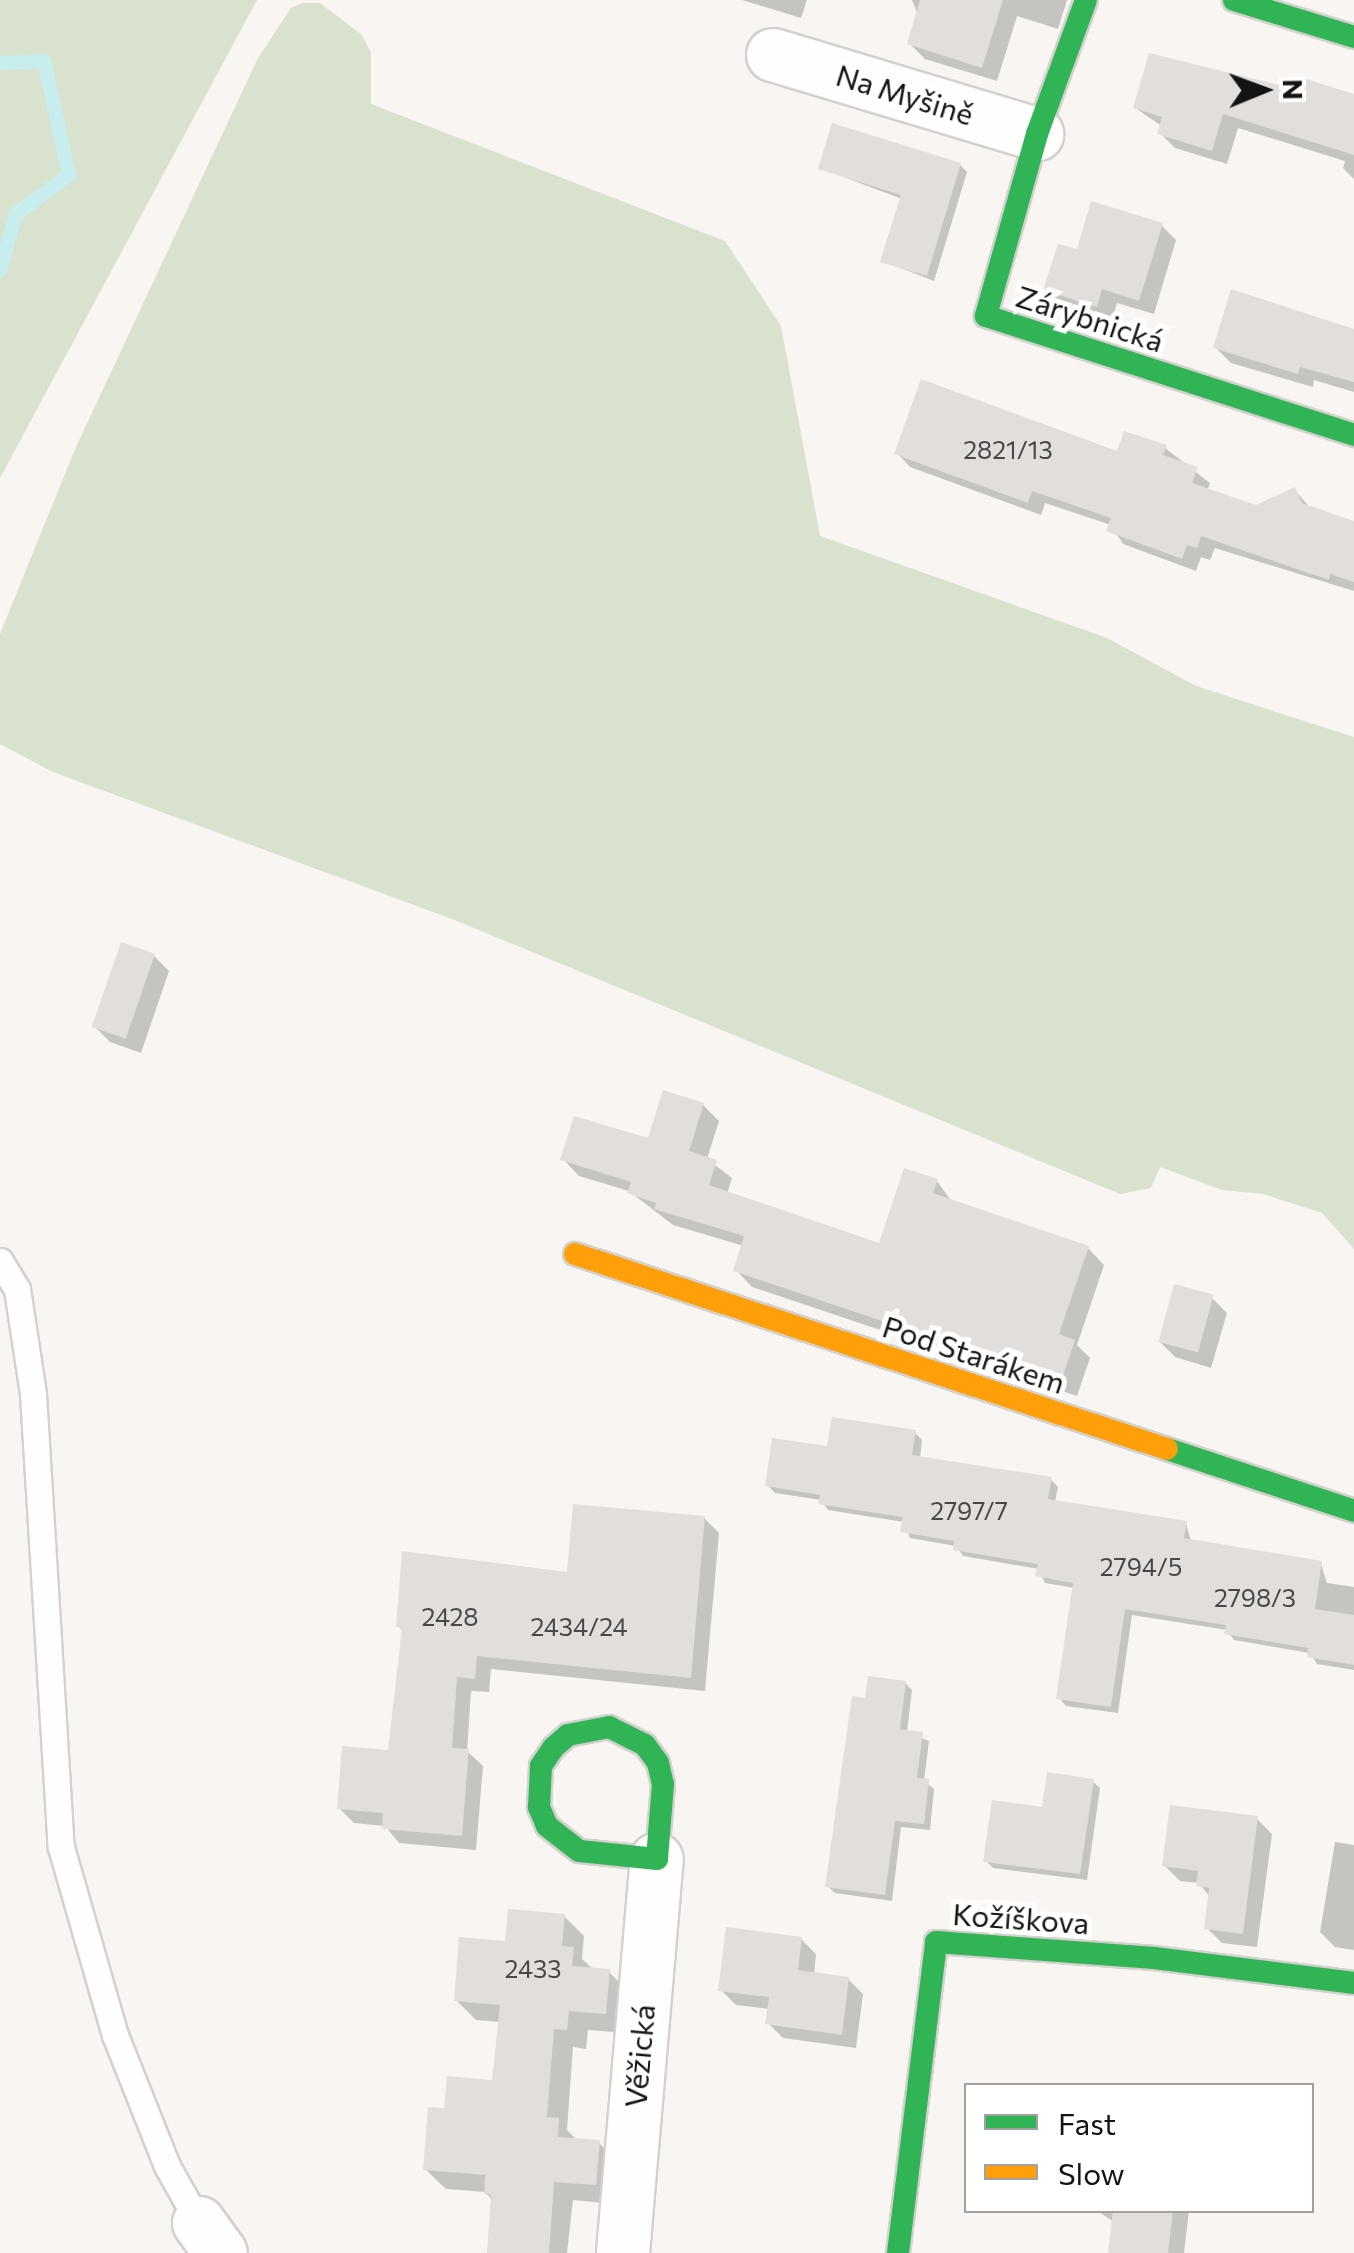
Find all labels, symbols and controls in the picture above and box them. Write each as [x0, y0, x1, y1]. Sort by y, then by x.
north arrow [1214, 40, 1314, 140]
street label: Na Myšině [832, 56, 978, 132]
text: N [1277, 79, 1311, 100]
street label: Zárybnická [1012, 277, 1168, 359]
house number: 2821/13 [963, 434, 1053, 464]
street label: Pod Starákem [878, 1308, 1070, 1400]
house number: 2797/7 [930, 1495, 1008, 1525]
house number: 2794/5 [1100, 1551, 1182, 1581]
house number: 2798/3 [1214, 1582, 1296, 1612]
house number: 2428 [421, 1601, 479, 1631]
house number: 2434/24 [530, 1611, 628, 1641]
street label: Kožíškova [951, 1895, 1091, 1941]
house number: 2433 [505, 1953, 561, 1983]
street label: Věžická [617, 2003, 661, 2109]
legend [964, 2083, 1314, 2213]
text: Fast [1058, 2104, 1116, 2141]
text: Slow [1058, 2154, 1125, 2191]

